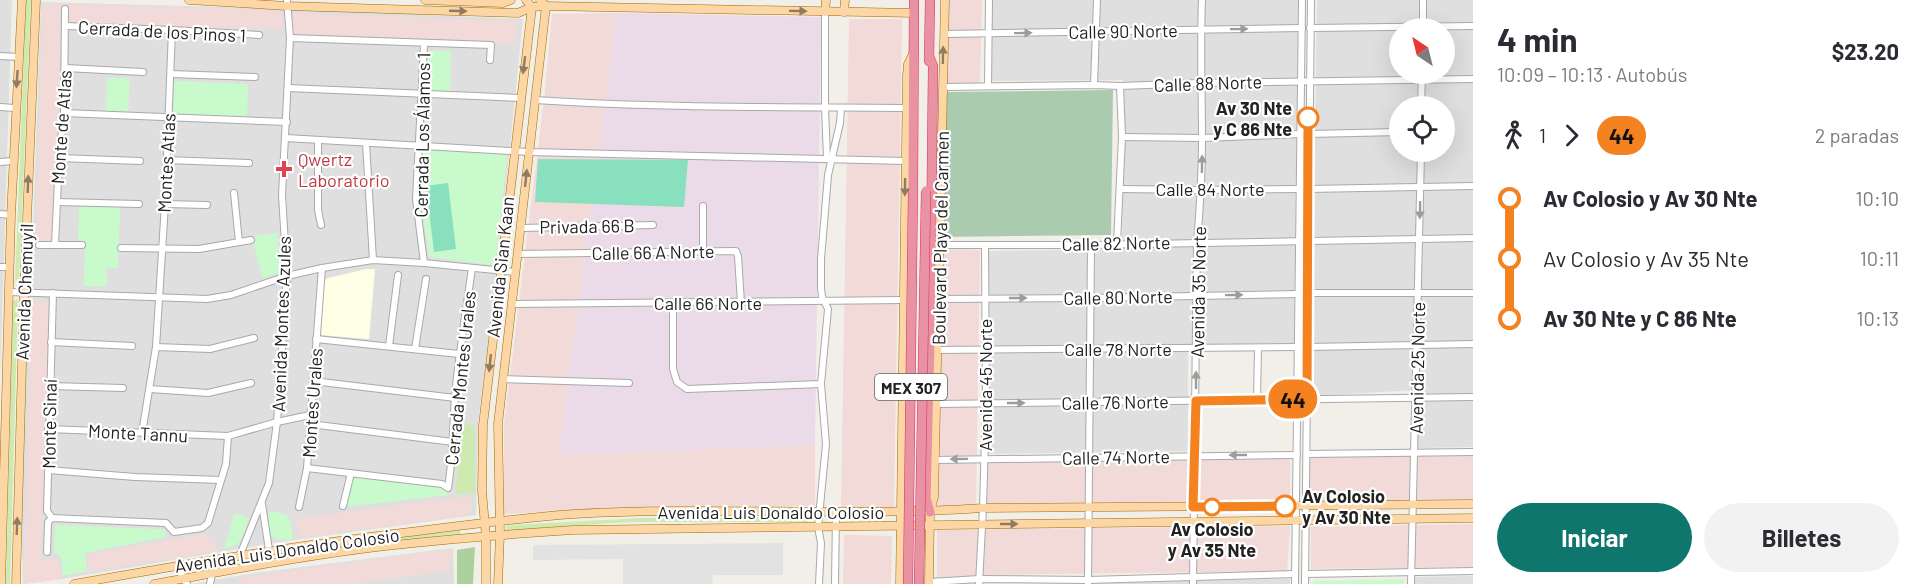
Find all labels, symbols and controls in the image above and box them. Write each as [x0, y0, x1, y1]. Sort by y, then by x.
one-way arrow [789, 6, 808, 16]
one-way arrow [448, 7, 467, 16]
street label: Cerrada de los Pinos 1 [78, 16, 246, 46]
north arrow [1389, 18, 1455, 84]
map controls [1389, 18, 1455, 162]
street label: Calle 90 Norte [1068, 19, 1178, 43]
text: 4 min [1497, 19, 1578, 59]
one-way arrow [1230, 24, 1249, 34]
one-way arrow [1014, 28, 1033, 38]
text: $23.20 [1832, 38, 1899, 64]
one-way arrow [939, 46, 948, 65]
street label: Cerrada Los Álamos 1 [410, 52, 434, 218]
one-way arrow [520, 56, 529, 75]
text: 10:09 – 10:13 · Autobús [1497, 62, 1687, 86]
street label: Monte de Atlas [46, 69, 76, 185]
one-way arrow [13, 70, 22, 89]
street label: Calle 88 Norte [1153, 70, 1263, 96]
button: locate [1389, 96, 1455, 162]
place label: Av 30 Nte y C 86 Nte [1213, 97, 1292, 140]
marker: Av 30 Nte y C 86 Nte [1297, 107, 1319, 129]
street label: Montes Atlas [152, 113, 180, 213]
icon: walk [1497, 119, 1530, 152]
icon: forward [1555, 119, 1588, 152]
text: 1 [1539, 123, 1546, 147]
text: 44 [1609, 123, 1634, 148]
text: 2 paradas [1815, 123, 1899, 147]
street label: Boulevard Playa del Carmen [927, 131, 953, 345]
place label: Qwertz Laboratorio [298, 148, 390, 191]
one-way arrow [1197, 154, 1206, 173]
marker: Qwertz Laboratorio [275, 160, 293, 178]
one-way arrow [521, 168, 531, 187]
one-way arrow [24, 174, 33, 193]
one-way arrow [900, 178, 910, 197]
street label: Calle 84 Norte [1155, 178, 1265, 200]
text: Av Colosio y Av 30 Nte [1543, 185, 1758, 211]
text: 10:10 [1856, 186, 1899, 210]
street label: Avenida Sian Kaan [482, 195, 518, 339]
one-way arrow [1415, 200, 1424, 219]
street label: Privada 66 B [539, 214, 635, 238]
street label: Avenida Chemuyil [11, 223, 37, 361]
street label: Avenida 35 Norte [1186, 226, 1210, 358]
street label: Calle 82 Norte [1061, 231, 1171, 255]
street label: Avenida Montes Azules [267, 235, 295, 413]
street label: Calle 66 A Norte [591, 240, 715, 264]
text: Av Colosio y Av 35 Nte [1543, 245, 1749, 271]
text: 10:11 [1860, 246, 1899, 270]
street label: Calle 80 Norte [1063, 285, 1173, 309]
street label: Cerrada Montes Urales [440, 290, 480, 466]
one-way arrow [1225, 290, 1244, 299]
street label: Calle 66 Norte [654, 292, 762, 314]
one-way arrow [1009, 293, 1028, 303]
street label: Avenida 25 Norte [1405, 302, 1429, 434]
text: Av 30 Nte y C 86 Nte [1543, 305, 1737, 331]
text: 10:13 [1857, 306, 1899, 330]
street label: Avenida 45 Norte [974, 319, 996, 451]
street label: Calle 78 Norte [1064, 338, 1172, 360]
street label: Montes Urales [297, 347, 327, 459]
one-way arrow [485, 354, 494, 373]
one-way arrow [1191, 370, 1201, 389]
road number: MEX 307 [875, 374, 947, 400]
street label: Monte Sinaí [37, 379, 61, 469]
line badge: 44 [1266, 380, 1320, 418]
text: 44 [1280, 387, 1306, 412]
street label: Calle 76 Norte [1061, 390, 1169, 414]
one-way arrow [1007, 398, 1026, 408]
street label: Monte Tannu [87, 419, 189, 447]
street label: Calle 74 Norte [1062, 445, 1170, 469]
one-way arrow [1229, 450, 1248, 460]
one-way arrow [950, 454, 969, 464]
place label: Av Colosio y Av 30 Nte [1302, 485, 1391, 528]
marker: Av Colosio y Av 30 Nte [1274, 495, 1296, 517]
marker: Av Colosio y Av 35 Nte [1203, 498, 1221, 516]
street label: Avenida Luis Donaldo Colosio [658, 501, 884, 523]
button: Iniciar [1497, 503, 1692, 572]
button: Billetes [1704, 503, 1899, 572]
one-way arrow [12, 516, 22, 535]
place label: Av Colosio y Av 35 Nte [1168, 518, 1256, 561]
one-way arrow [1000, 519, 1019, 529]
street label: Avenida Luis Donaldo Colosio [173, 523, 401, 577]

